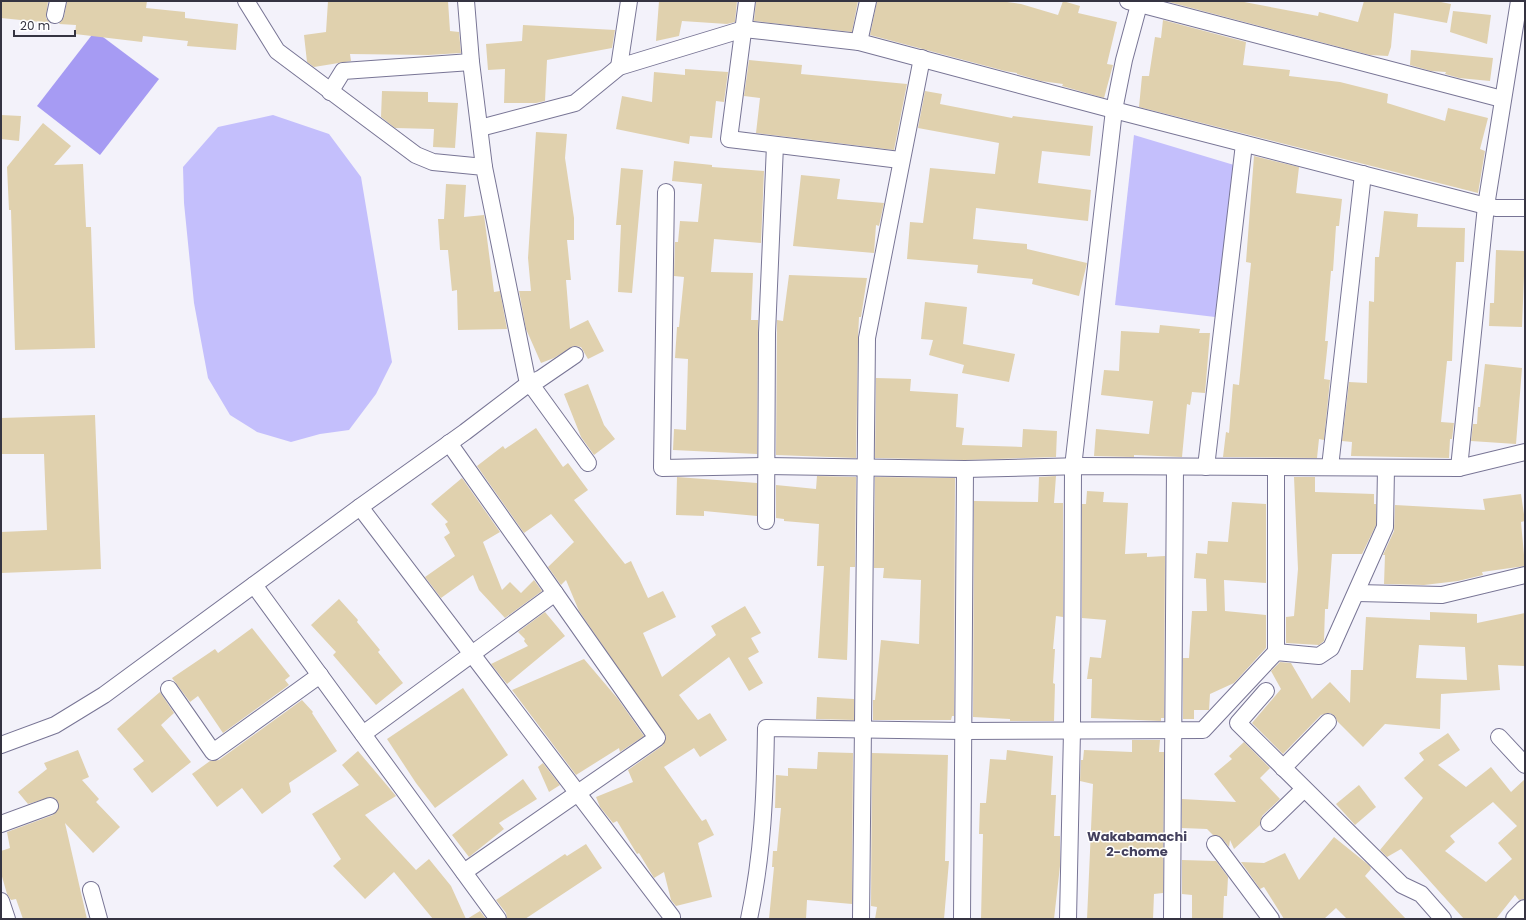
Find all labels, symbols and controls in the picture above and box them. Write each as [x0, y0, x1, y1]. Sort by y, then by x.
scale bar [14, 12, 75, 38]
text: 20 m [20, 17, 50, 34]
district label: Wakabamachi 2-chome [1087, 827, 1187, 861]

